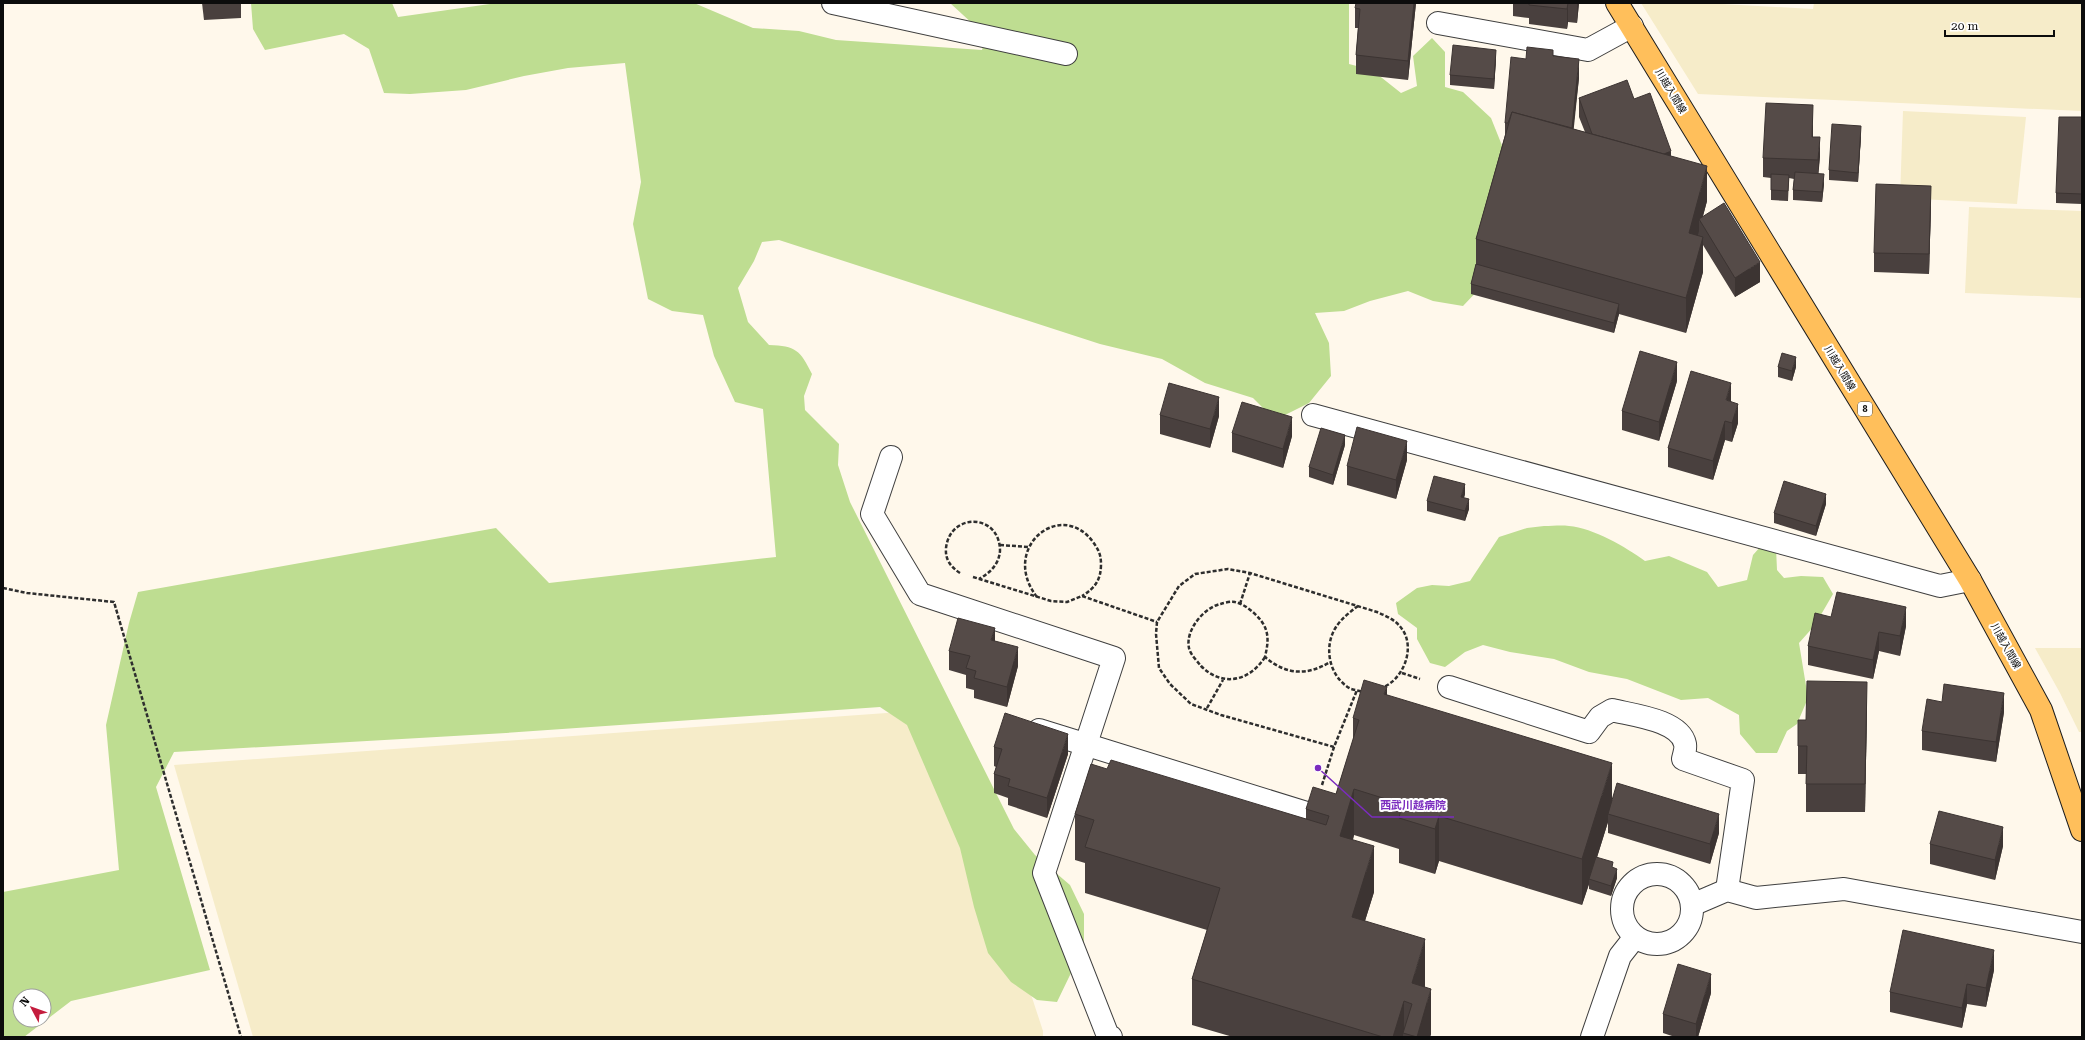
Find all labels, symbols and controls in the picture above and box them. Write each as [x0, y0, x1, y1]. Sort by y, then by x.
scale bar [1945, 12, 2054, 38]
text: 20 m [1951, 19, 1978, 33]
street label: 川越入間線 [1653, 67, 1689, 115]
street label: 川越入間線 [1822, 344, 1858, 392]
road number: 8 [1858, 402, 1872, 416]
street label: 川越入間線 [1989, 621, 2023, 671]
callout: 西武川越病院 [1372, 794, 1454, 817]
text: 西武川越病院 [1380, 799, 1446, 812]
north arrow [12, 988, 52, 1028]
text: N [17, 994, 33, 1009]

